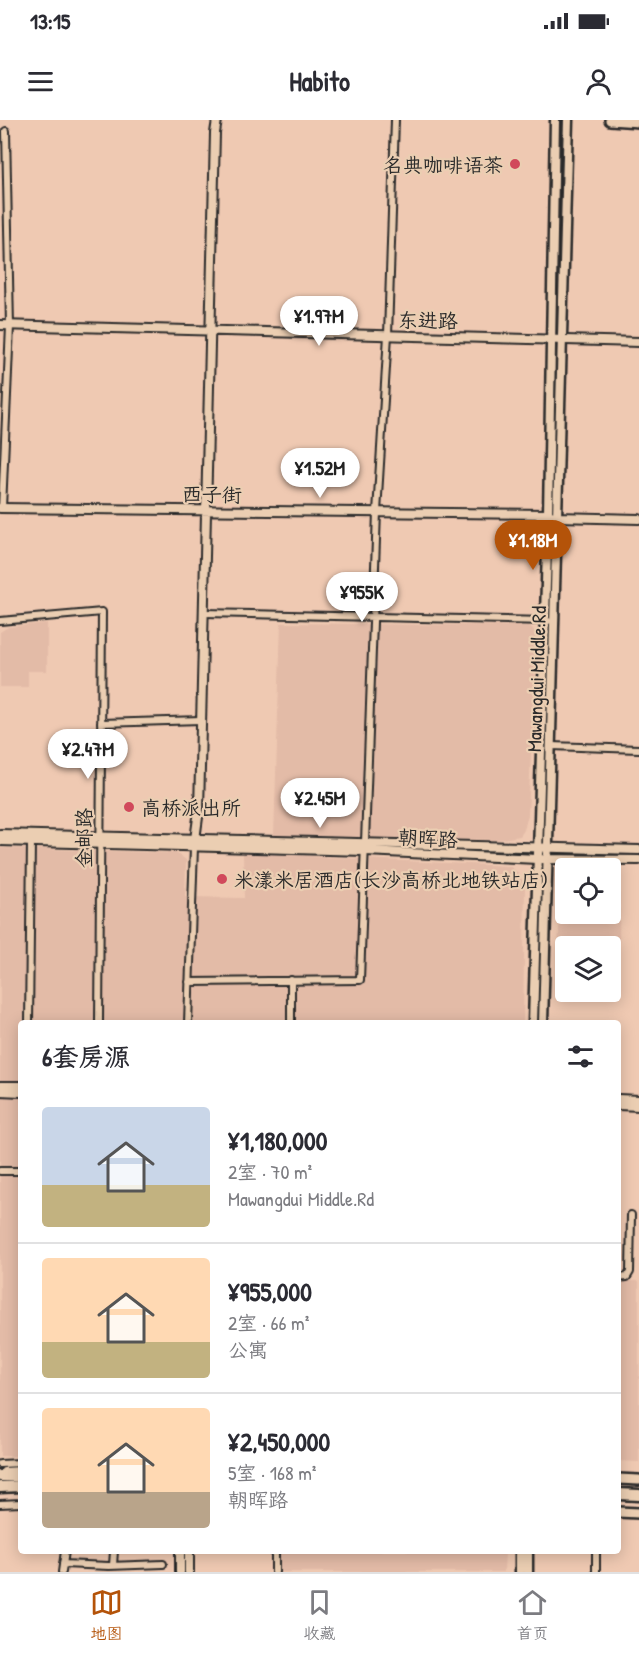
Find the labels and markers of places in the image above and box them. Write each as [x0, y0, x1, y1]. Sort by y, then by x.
place label: 名典咖啡语茶 [383, 151, 503, 178]
marker: 名典咖啡语茶 [508, 157, 522, 171]
pin: ¥1.97M [270, 296, 368, 347]
pin: ¥1.52M [271, 448, 369, 499]
pin: ¥1.18M [484, 520, 582, 571]
pin: ¥955K [320, 572, 404, 623]
pin: ¥2.47M [39, 729, 137, 780]
pin: ¥2.45M [271, 778, 369, 829]
place label: 高桥派出所 [141, 794, 241, 821]
marker: 高桥派出所 [122, 800, 136, 814]
place label: 米漾米居酒店(长沙高桥北地铁站店) [234, 866, 548, 893]
marker: 米漾米居酒店(长沙高桥北地铁站店) [215, 872, 229, 886]

